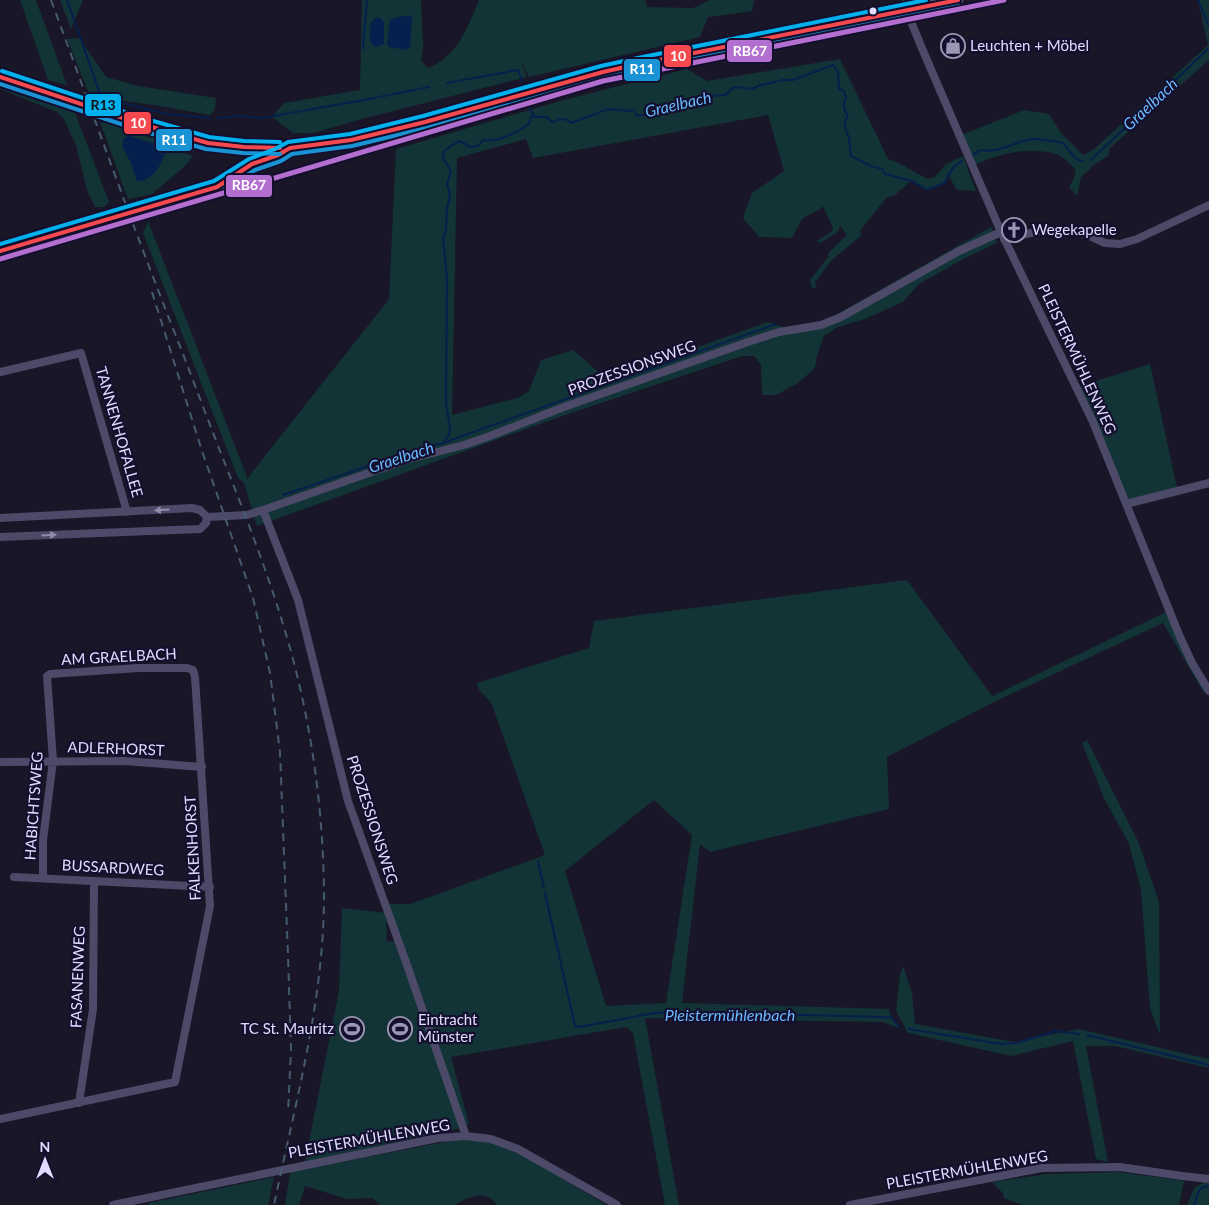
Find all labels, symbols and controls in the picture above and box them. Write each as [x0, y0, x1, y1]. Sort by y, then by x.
unlabelled marker [868, 6, 878, 16]
shop icon: Leuchten + Möbel [940, 33, 966, 59]
place label: Leuchten + Möbel [970, 36, 1089, 54]
line badge: RB67 [726, 39, 773, 63]
text: RB67 [733, 42, 767, 59]
line badge: 10 [663, 44, 692, 68]
text: 10 [670, 47, 686, 64]
line badge: R11 [623, 58, 661, 82]
text: R11 [629, 60, 655, 77]
water label: Graelbach [1118, 74, 1181, 134]
water label: Graelbach [643, 87, 713, 120]
line badge: R13 [84, 93, 122, 117]
text: R13 [90, 96, 116, 113]
line badge: 10 [123, 111, 152, 135]
text: 10 [130, 114, 146, 131]
line badge: R11 [155, 128, 193, 152]
text: R11 [161, 131, 187, 148]
line badge: RB67 [225, 174, 273, 198]
text: RB67 [232, 176, 266, 193]
church icon: Wegekapelle [1001, 217, 1027, 243]
place label: Wegekapelle [1032, 220, 1117, 238]
street label: PLEISTERMÜHLENWEG [1035, 281, 1121, 437]
street label: PROZESSIONSWEG [565, 336, 698, 399]
street label: TANNENHOFALLEE [93, 364, 147, 499]
water label: Graelbach [366, 437, 436, 476]
one-way arrow [153, 506, 169, 514]
one-way arrow [41, 531, 57, 539]
street label: AM GRAELBACH [61, 644, 177, 668]
street label: ADLERHORST [67, 737, 165, 759]
street label: HABICHTSWEG [20, 751, 46, 861]
street label: PROZESSIONSWEG [344, 753, 402, 887]
street label: FALKENHORST [180, 795, 204, 901]
street label: BUSSARDWEG [61, 855, 165, 879]
street label: FASANENWEG [66, 925, 88, 1028]
water label: Pleistermühlenbach [665, 1005, 795, 1024]
place label: Eintracht Münster [418, 1010, 478, 1045]
sports icon: TC St. Mauritz [339, 1016, 365, 1042]
sports icon: Eintracht Münster [387, 1016, 413, 1042]
place label: TC St. Mauritz [240, 1019, 334, 1037]
street label: PLEISTERMÜHLENWEG [287, 1115, 451, 1161]
north arrow [20, 1135, 70, 1185]
text: N [40, 1138, 50, 1155]
street label: PLEISTERMÜHLENWEG [885, 1146, 1049, 1192]

